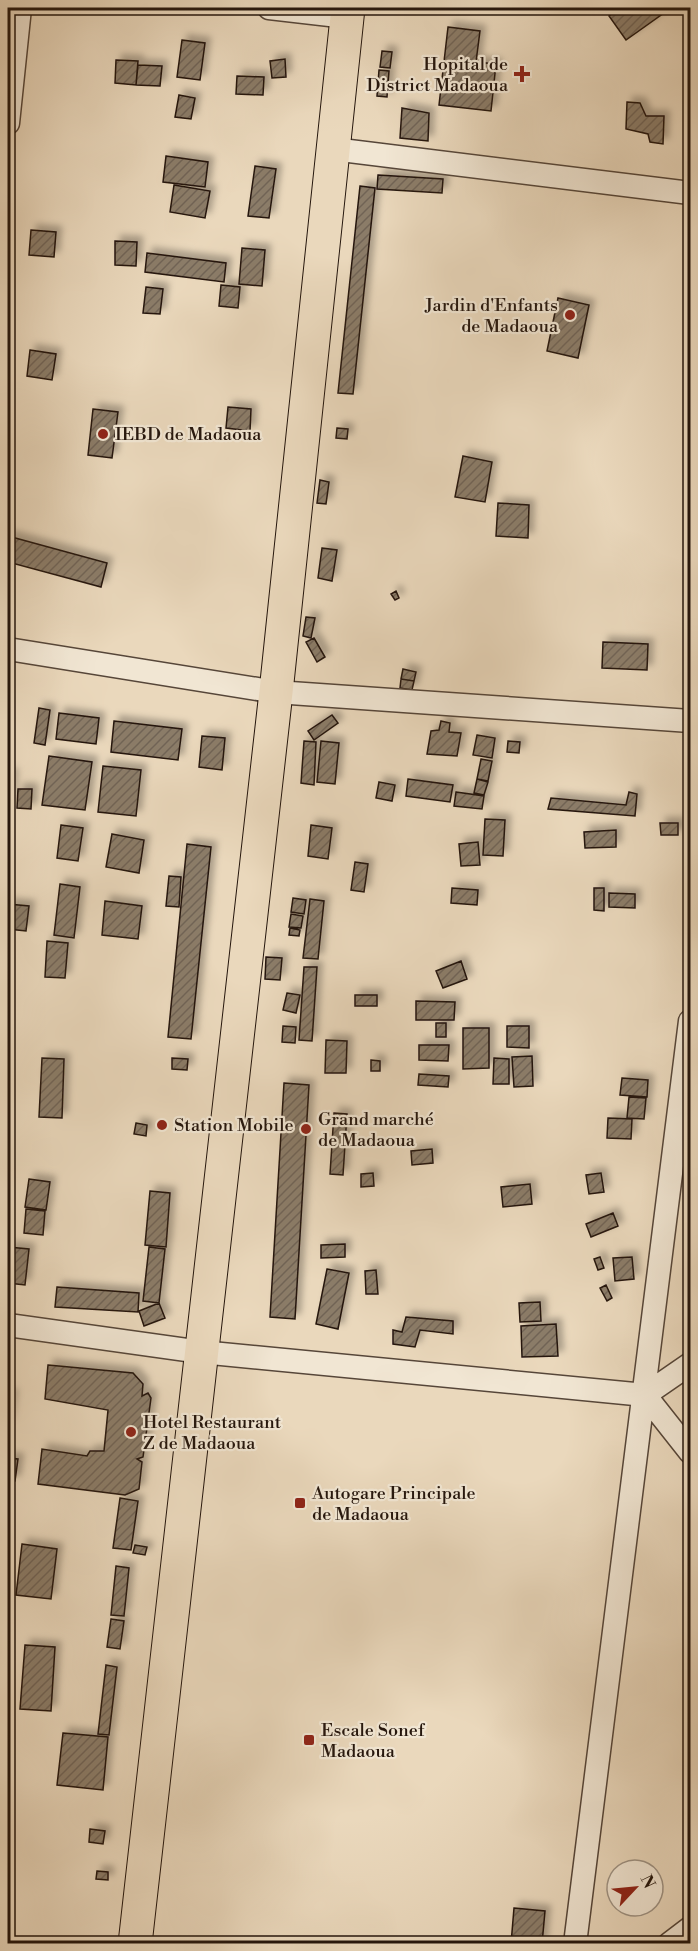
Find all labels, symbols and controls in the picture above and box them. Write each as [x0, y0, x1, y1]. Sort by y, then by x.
place label: Hopital de District Madaoua [367, 53, 509, 97]
marker: Hopital de District Madaoua [513, 65, 531, 83]
place label: Jardin d'Enfants de Madaoua [424, 294, 559, 338]
marker: Jardin d'Enfants de Madaoua [563, 308, 577, 322]
place label: IEBD de Madaoua [115, 423, 262, 446]
marker: IEBD de Madaoua [96, 427, 110, 441]
place label: Grand marché de Madaoua [318, 1108, 434, 1152]
place label: Station Mobile [174, 1114, 294, 1137]
marker: Station Mobile [155, 1118, 169, 1132]
marker: Grand marché de Madaoua [299, 1122, 313, 1136]
place label: Hotel Restaurant Z de Madaoua [143, 1411, 282, 1455]
marker: Hotel Restaurant Z de Madaoua [124, 1425, 138, 1439]
place label: Autogare Principale de Madaoua [311, 1482, 476, 1526]
marker: Autogare Principale de Madaoua [293, 1496, 307, 1510]
place label: Escale Sonef Madaoua [321, 1719, 426, 1763]
marker: Escale Sonef Madaoua [302, 1733, 316, 1747]
north arrow [605, 1858, 665, 1918]
text: N [636, 1872, 659, 1892]

